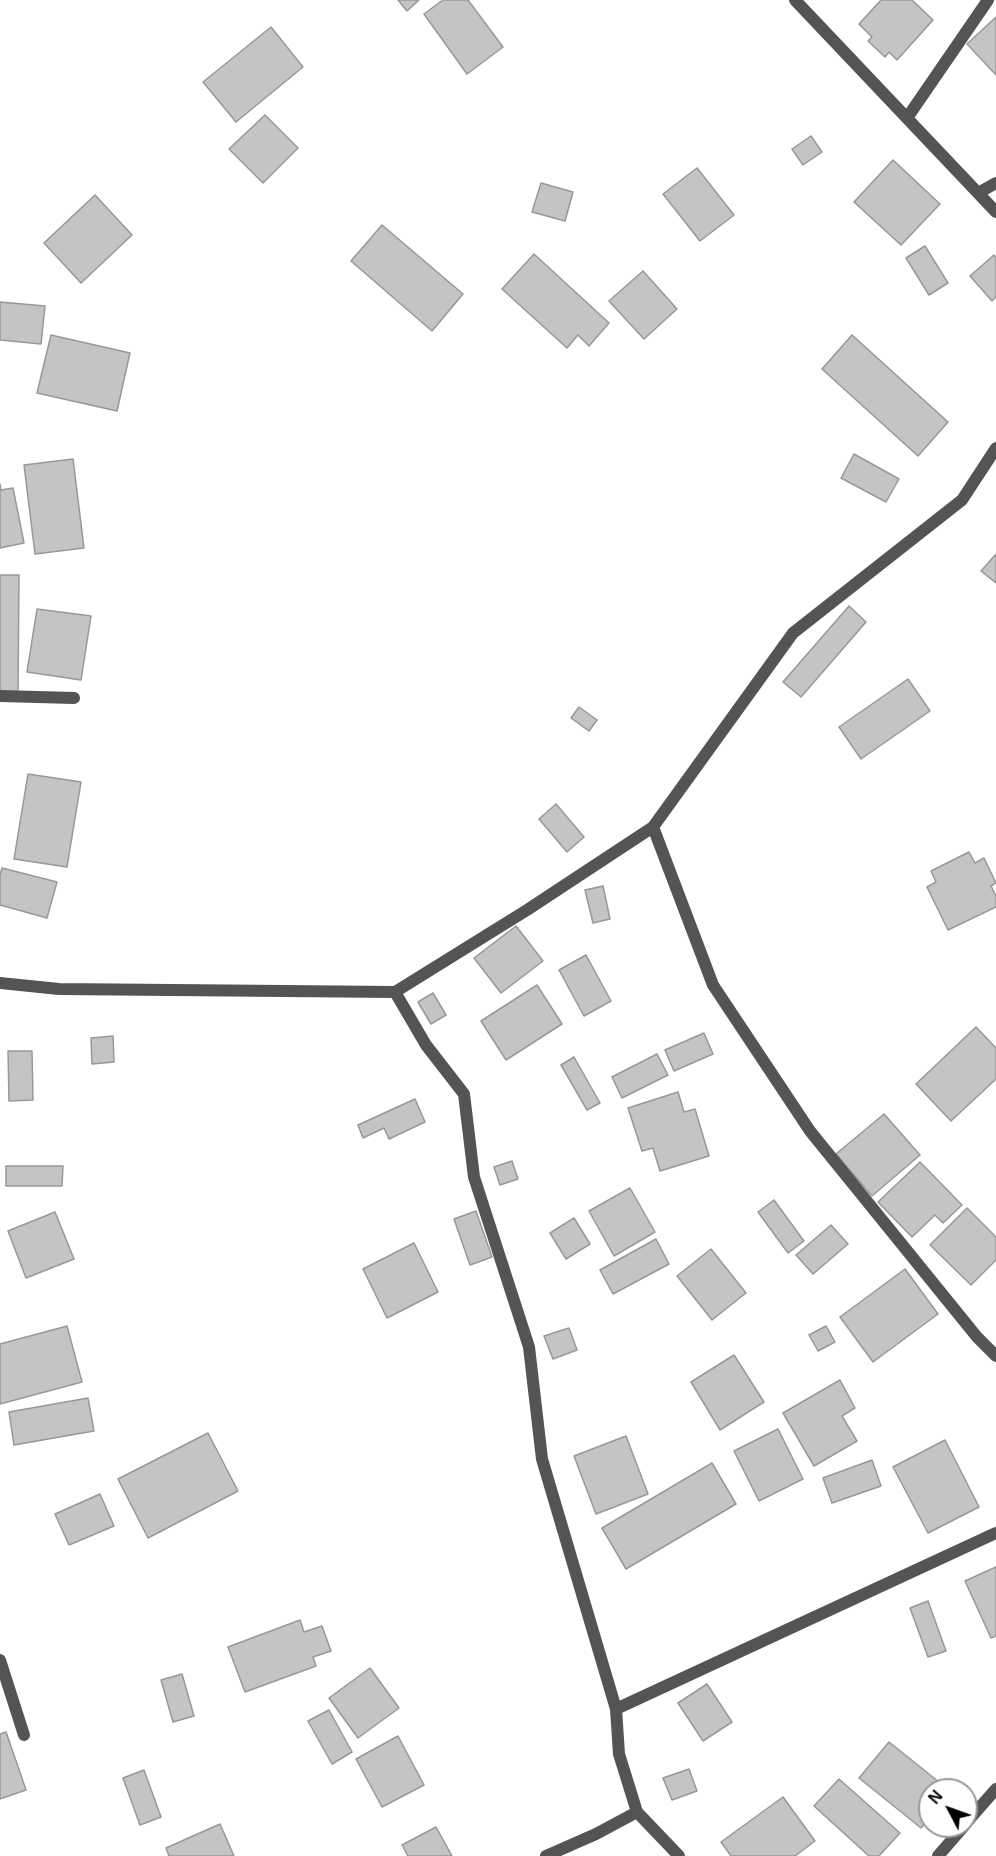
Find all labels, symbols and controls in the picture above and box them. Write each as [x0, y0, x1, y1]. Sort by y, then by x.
north arrow [918, 1778, 978, 1838]
text: N [925, 1787, 946, 1807]

